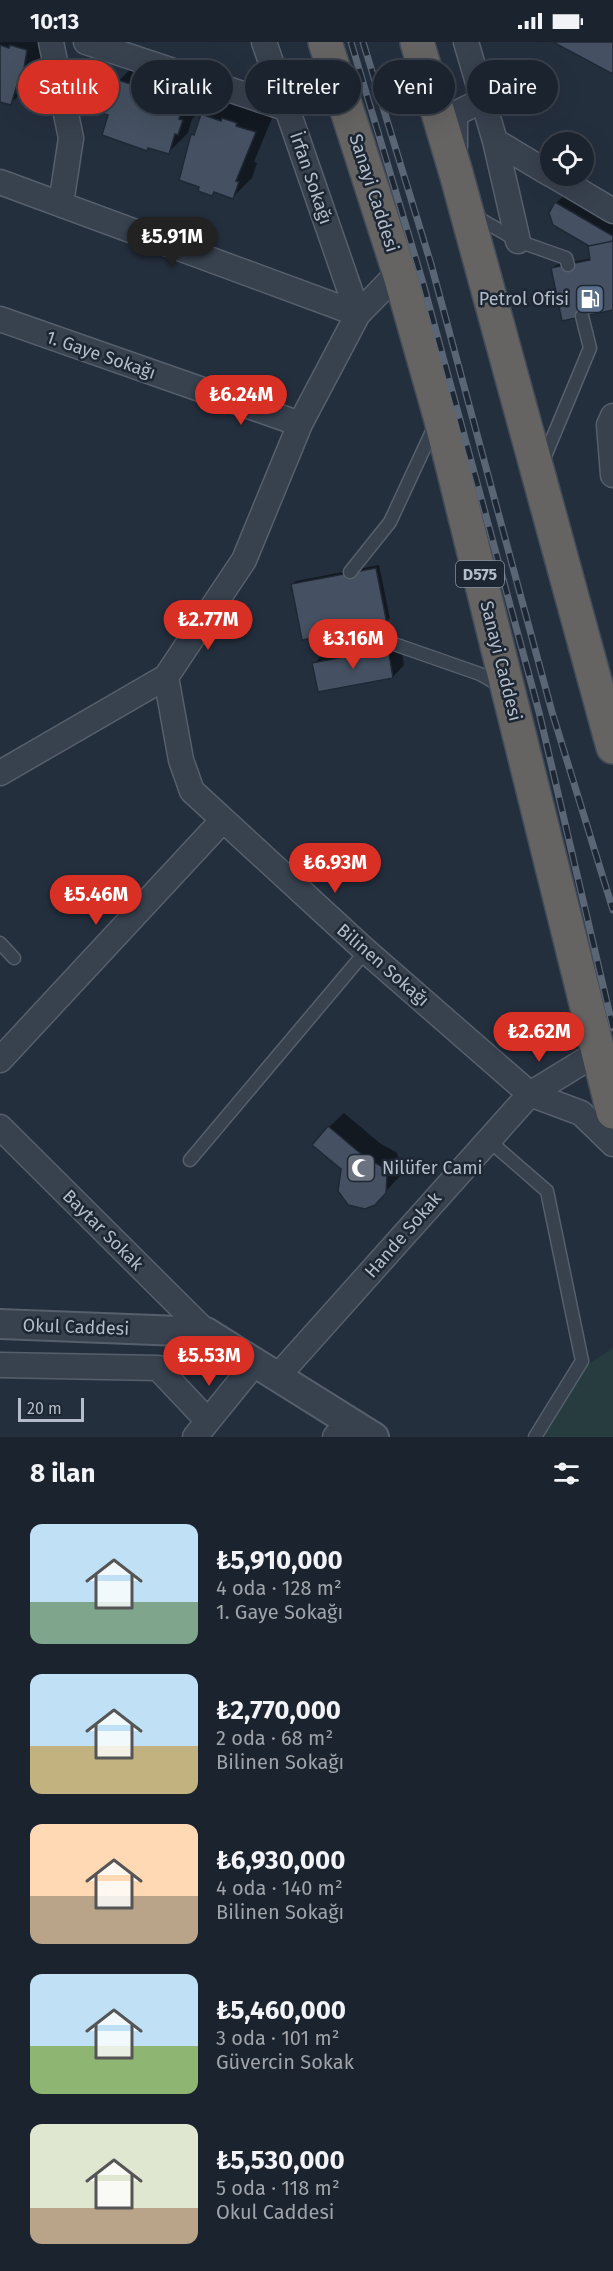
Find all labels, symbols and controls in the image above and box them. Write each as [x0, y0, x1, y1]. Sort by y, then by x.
text: 10:13 [30, 8, 79, 35]
chip: Satılık [18, 60, 119, 114]
chip: Kiralık [131, 60, 233, 114]
chip: Filtreler [245, 60, 361, 114]
chip: Yeni [373, 60, 455, 114]
chip: Daire [467, 60, 558, 114]
street label: İrfan Sokağı [285, 129, 337, 227]
street label: Sanayi Caddesi [345, 131, 403, 255]
map controls [540, 132, 594, 186]
button: locate [540, 132, 594, 186]
pin: ₺5.91M [123, 217, 221, 268]
text: ₺5.91M [141, 224, 203, 248]
fuel station icon: Petrol Ofisi [574, 283, 606, 315]
place label: Petrol Ofisi [479, 288, 569, 310]
street label: 1. Gaye Sokağı [43, 326, 159, 384]
pin: ₺6.24M [192, 375, 290, 426]
text: ₺6.24M [209, 382, 273, 406]
road number: D575 [456, 561, 504, 587]
street label: Sanayi Caddesi [475, 599, 527, 723]
pin: ₺2.77M [159, 600, 257, 651]
text: ₺2.77M [178, 607, 238, 631]
pin: ₺3.16M [304, 619, 402, 670]
text: ₺3.16M [323, 626, 383, 650]
pin: ₺6.93M [286, 843, 384, 894]
text: ₺6.93M [303, 850, 367, 874]
pin: ₺5.46M [47, 875, 145, 926]
text: ₺5.46M [64, 882, 128, 906]
street label: Bilinen Sokağı [332, 919, 434, 1011]
pin: ₺2.62M [490, 1012, 588, 1063]
text: ₺2.62M [507, 1019, 571, 1043]
mosque icon: Nilüfer Cami [345, 1152, 377, 1184]
place label: Nilüfer Cami [382, 1157, 483, 1179]
street label: Baytar Sokak [58, 1185, 149, 1276]
street label: Hande Sokak [360, 1187, 447, 1282]
street label: Okul Caddesi [22, 1314, 130, 1340]
pin: ₺5.53M [160, 1336, 258, 1387]
text: ₺5.53M [177, 1343, 241, 1367]
scale bar [18, 1395, 84, 1422]
text: 20 m [27, 1399, 62, 1418]
icon: filters [550, 1457, 583, 1490]
text: 8 ilan [30, 1458, 95, 1489]
text: ₺5,910,000 [216, 1545, 343, 1576]
icon: home [78, 1548, 150, 1620]
text: 4 oda · 128 m² [216, 1576, 342, 1600]
text: 1. Gaye Sokağı [216, 1600, 343, 1624]
text: ₺2,770,000 [216, 1695, 341, 1726]
icon: home [78, 1698, 150, 1770]
text: 2 oda · 68 m² [216, 1726, 333, 1750]
text: Bilinen Sokağı [216, 1750, 344, 1774]
text: ₺6,930,000 [216, 1845, 345, 1876]
icon: home [78, 1848, 150, 1920]
text: 4 oda · 140 m² [216, 1876, 343, 1900]
text: Bilinen Sokağı [216, 1900, 344, 1924]
text: ₺5,460,000 [216, 1995, 346, 2026]
icon: home [78, 1998, 150, 2070]
text: 3 oda · 101 m² [216, 2026, 340, 2050]
text: Güvercin Sokak [216, 2050, 354, 2074]
text: ₺5,530,000 [216, 2145, 345, 2176]
icon: home [78, 2148, 150, 2220]
text: 5 oda · 118 m² [216, 2176, 340, 2200]
text: Okul Caddesi [216, 2200, 334, 2224]

